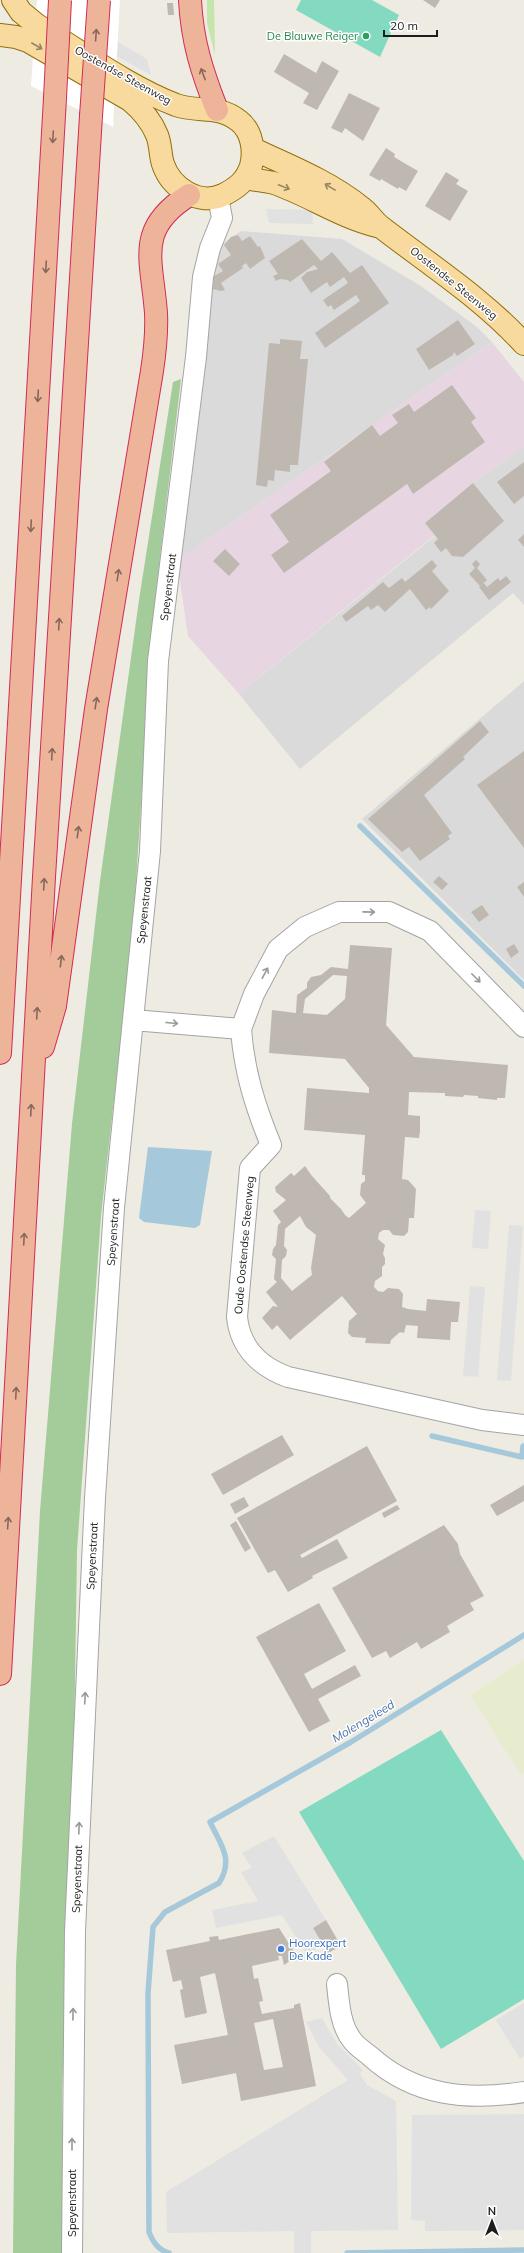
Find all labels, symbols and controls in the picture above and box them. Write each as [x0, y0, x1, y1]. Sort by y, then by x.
scale bar [384, 12, 437, 38]
text: 20 m [390, 18, 418, 33]
one-way arrow [93, 29, 100, 42]
place label: De Blauwe Reiger [267, 29, 358, 43]
marker: De Blauwe Reiger [361, 31, 371, 41]
one-way arrow [31, 43, 43, 51]
street label: Oostendse Steenweg [72, 43, 174, 107]
one-way arrow [198, 68, 206, 80]
one-way arrow [49, 130, 57, 143]
one-way arrow [324, 183, 336, 191]
one-way arrow [278, 184, 290, 192]
street label: Oostendse Steenweg [407, 243, 501, 323]
one-way arrow [42, 260, 49, 273]
one-way arrow [35, 389, 42, 402]
one-way arrow [27, 519, 35, 532]
street label: Speyenstraat [157, 552, 179, 621]
one-way arrow [114, 569, 122, 582]
one-way arrow [56, 618, 63, 631]
one-way arrow [93, 697, 101, 710]
one-way arrow [48, 748, 55, 761]
one-way arrow [74, 826, 82, 839]
street label: Speyenstraat [133, 875, 155, 944]
one-way arrow [40, 877, 48, 890]
one-way arrow [362, 908, 375, 916]
one-way arrow [57, 955, 65, 968]
one-way arrow [262, 967, 269, 979]
one-way arrow [471, 973, 481, 983]
one-way arrow [33, 1007, 40, 1020]
one-way arrow [165, 1019, 178, 1027]
one-way arrow [28, 1104, 35, 1117]
street label: Oude Oostendse Steenweg [231, 1175, 257, 1315]
street label: Speyenstraat [104, 1198, 122, 1266]
one-way arrow [20, 1233, 27, 1246]
one-way arrow [12, 1387, 19, 1400]
one-way arrow [5, 1517, 12, 1530]
street label: Speyenstraat [83, 1522, 101, 1590]
one-way arrow [82, 1692, 89, 1705]
water label: Molengeleed [329, 1696, 398, 1746]
one-way arrow [75, 1822, 83, 1835]
street label: Speyenstraat [69, 1845, 85, 1913]
place label: Hoorexpert De Kade [289, 1936, 347, 1963]
marker: Hoorexpert De Kade [276, 1944, 286, 1954]
one-way arrow [70, 2008, 77, 2021]
one-way arrow [68, 2138, 76, 2151]
street label: Speyenstraat [65, 2169, 79, 2237]
north arrow [472, 2201, 512, 2241]
text: N [488, 2204, 496, 2218]

